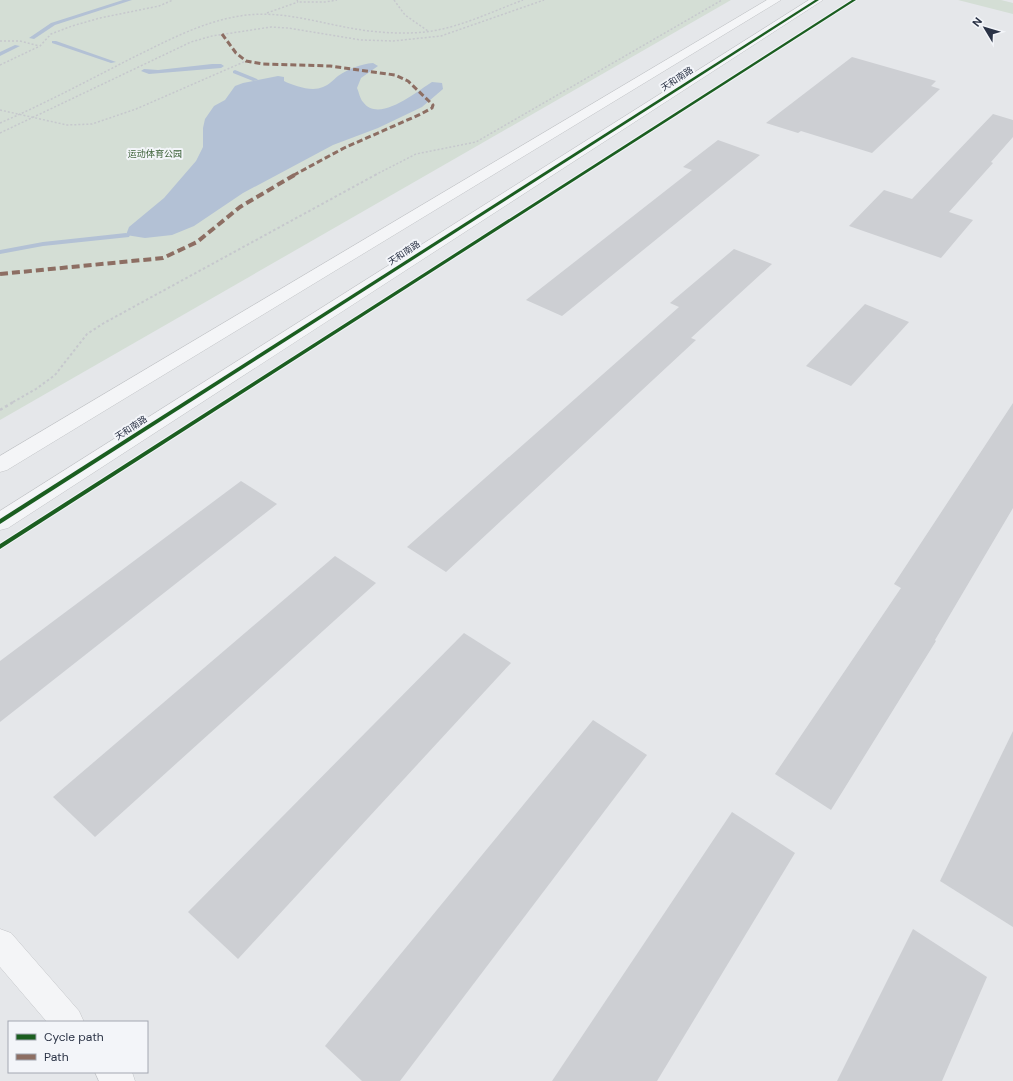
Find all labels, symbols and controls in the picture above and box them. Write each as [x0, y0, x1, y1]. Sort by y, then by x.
north arrow [965, 8, 1005, 48]
text: N [969, 14, 985, 29]
street label: 天和南路 [659, 64, 695, 94]
park label: 运动体育公园 [128, 148, 182, 160]
street label: 天和南路 [386, 238, 422, 268]
street label: 天和南路 [113, 413, 149, 443]
legend [8, 1021, 148, 1073]
text: Cycle path [44, 1029, 104, 1045]
text: Path [44, 1049, 69, 1065]

